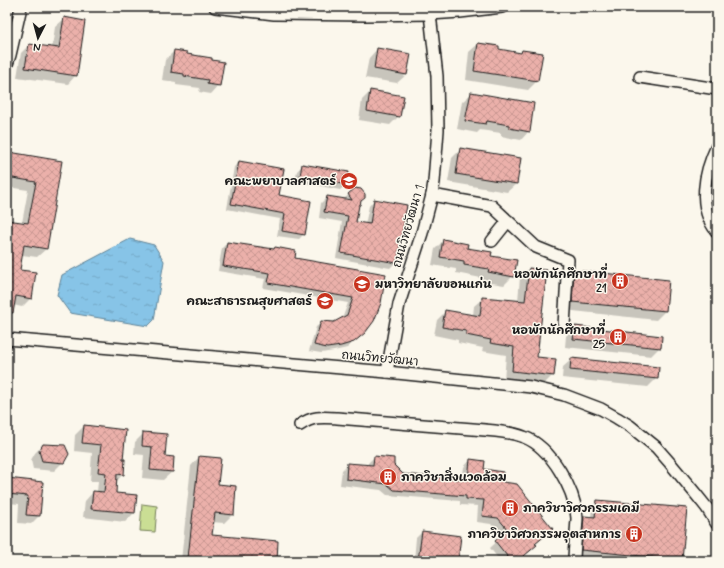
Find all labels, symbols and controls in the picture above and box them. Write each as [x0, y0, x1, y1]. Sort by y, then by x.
north arrow [18, 18, 58, 58]
text: N [33, 40, 41, 54]
school or university icon: คณะพยาบาลศาสตร์ [339, 171, 359, 191]
place label: คณะพยาบาลศาสตร์ [225, 173, 336, 190]
street label: ถนนวิทยวัฒนา 1 [389, 183, 428, 270]
place label: หอพักนักศึกษาที่ 21 [514, 263, 608, 297]
building icon: หอพักนักศึกษาที่ 21 [610, 271, 630, 291]
school or university icon: มหาวิทยาลัยขอนแก่น [352, 274, 372, 294]
place label: มหาวิทยาลัยขอนแก่น [375, 276, 492, 293]
school or university icon: คณะสาธารณสุขศาสตร์ [315, 291, 335, 311]
place label: คณะสาธารณสุขศาสตร์ [186, 293, 312, 310]
place label: หอพักนักศึกษาที่ 25 [512, 319, 606, 353]
building icon: หอพักนักศึกษาที่ 25 [608, 327, 628, 347]
street label: ถนนวิทยวัฒนา [341, 348, 419, 370]
building icon: ภาควิชาสิ่งแวดล้อม [378, 467, 398, 487]
place label: ภาควิชาสิ่งแวดล้อม [401, 467, 507, 486]
building icon: ภาควิชาวิศวกรรมเคมี [500, 498, 520, 518]
place label: ภาควิชาวิศวกรรมเคมี [523, 500, 640, 517]
building icon: ภาควิชาวิศวกรรมอุตสาหการ [624, 524, 644, 544]
place label: ภาควิชาวิศวกรรมอุตสาหการ [467, 527, 621, 543]

